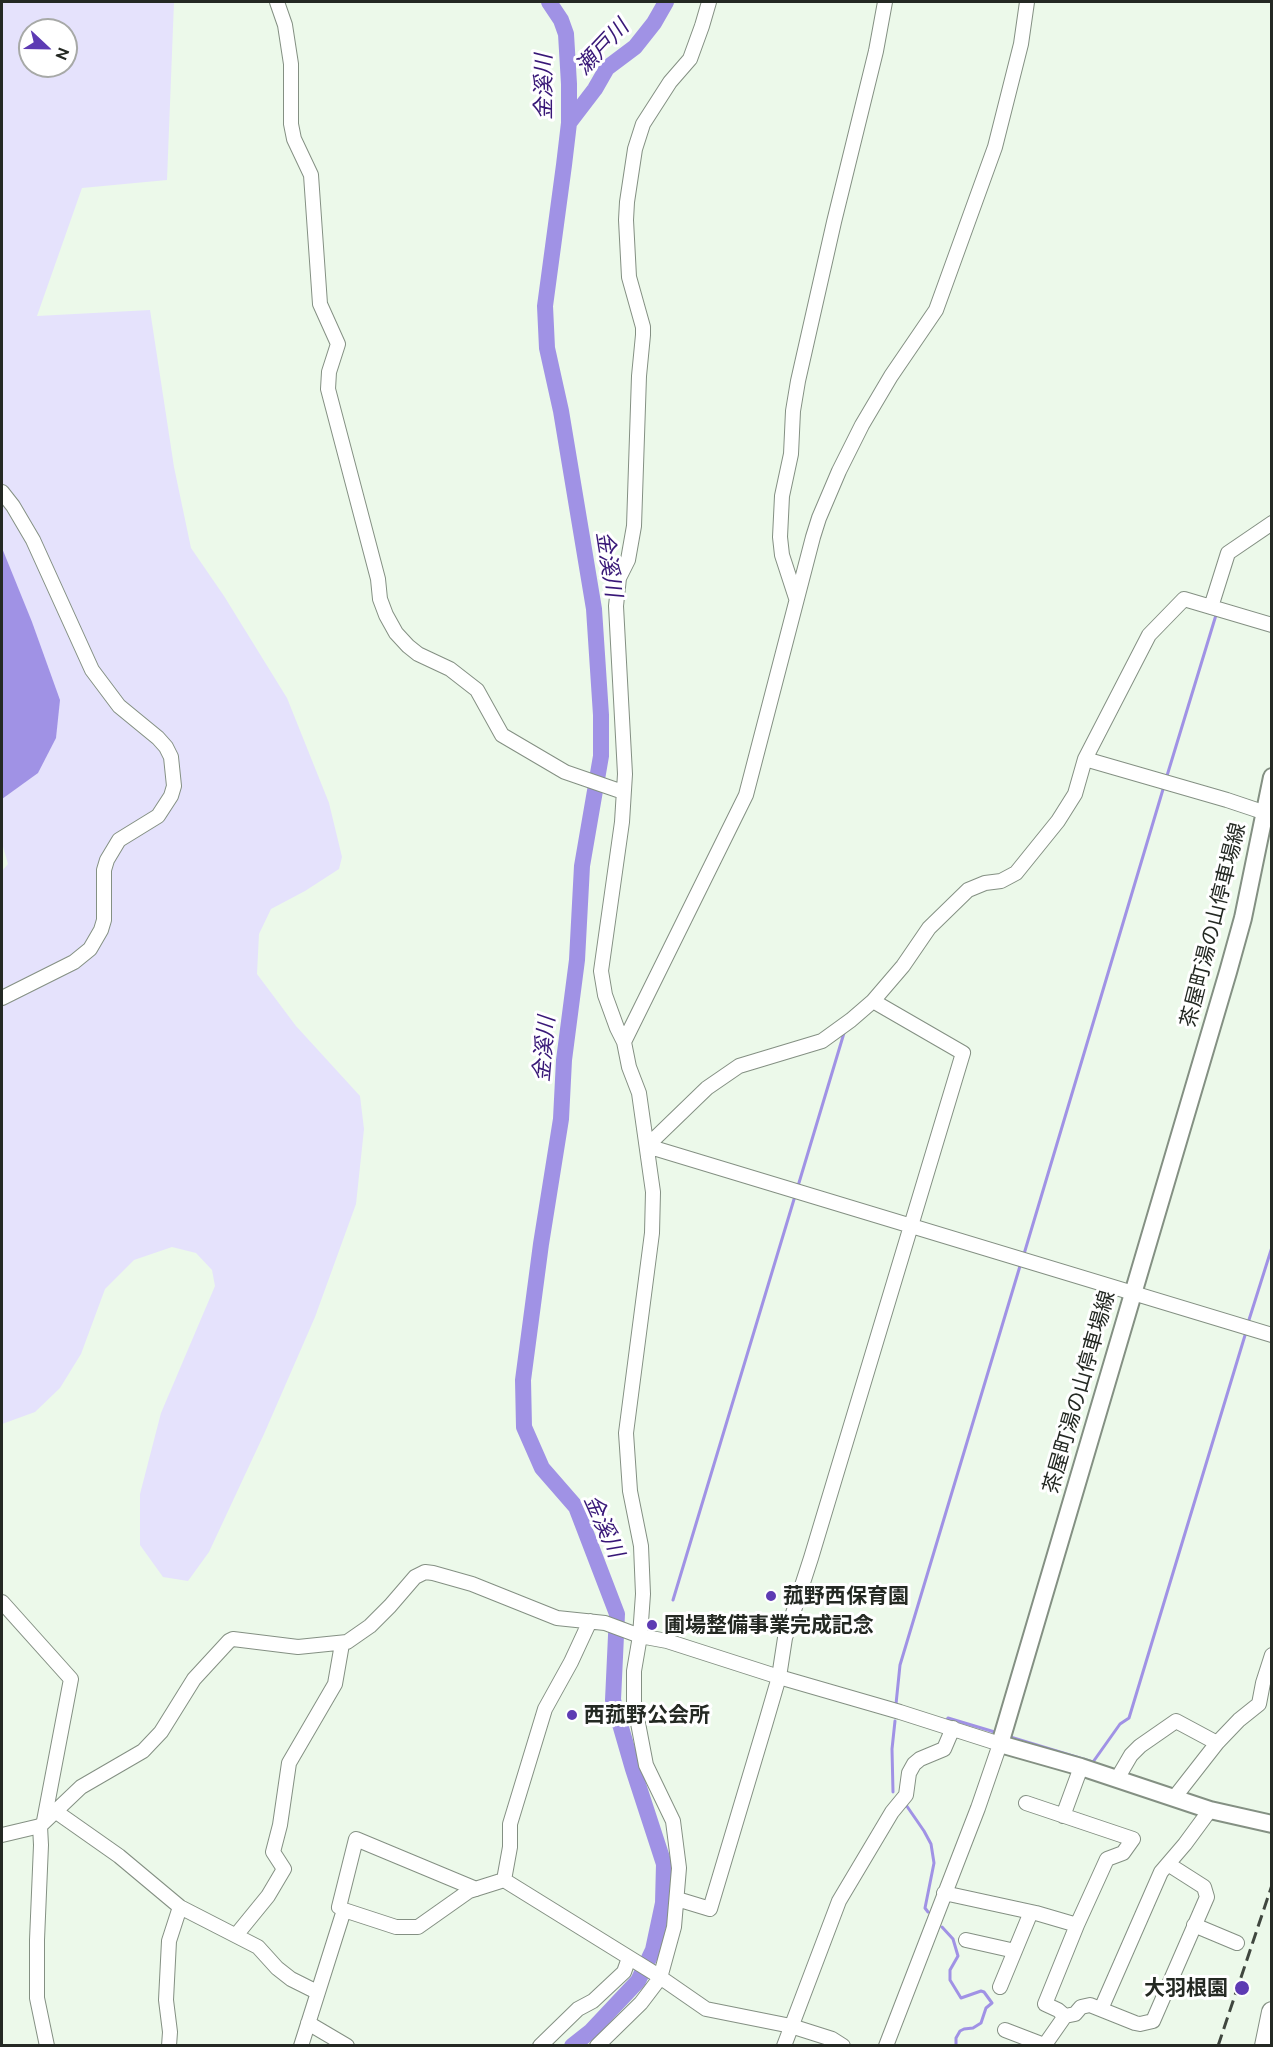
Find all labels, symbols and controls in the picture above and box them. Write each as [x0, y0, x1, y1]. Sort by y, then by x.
water label: 瀬戸川 [570, 14, 634, 80]
north arrow [18, 18, 78, 78]
text: N [52, 45, 73, 63]
water label: 金溪川 [531, 54, 557, 120]
water label: 金溪川 [591, 529, 627, 599]
street label: 茶屋町湯の山停車場線 [1175, 820, 1251, 1030]
water label: 金溪川 [528, 1015, 560, 1083]
street label: 茶屋町湯の山停車場線 [1038, 1288, 1120, 1496]
water label: 金溪川 [579, 1490, 629, 1562]
place label: 菰野西保育園 [783, 1583, 909, 1609]
marker: 菰野西保育園 [764, 1589, 778, 1603]
place label: 圃場整備事業完成記念 [664, 1612, 874, 1638]
marker: 圃場整備事業完成記念 [645, 1618, 659, 1632]
place label: 西菰野公会所 [584, 1702, 710, 1728]
marker: 西菰野公会所 [565, 1708, 579, 1722]
place label: 大羽根園 [1144, 1975, 1228, 2001]
marker: 大羽根園 [1233, 1979, 1251, 1997]

